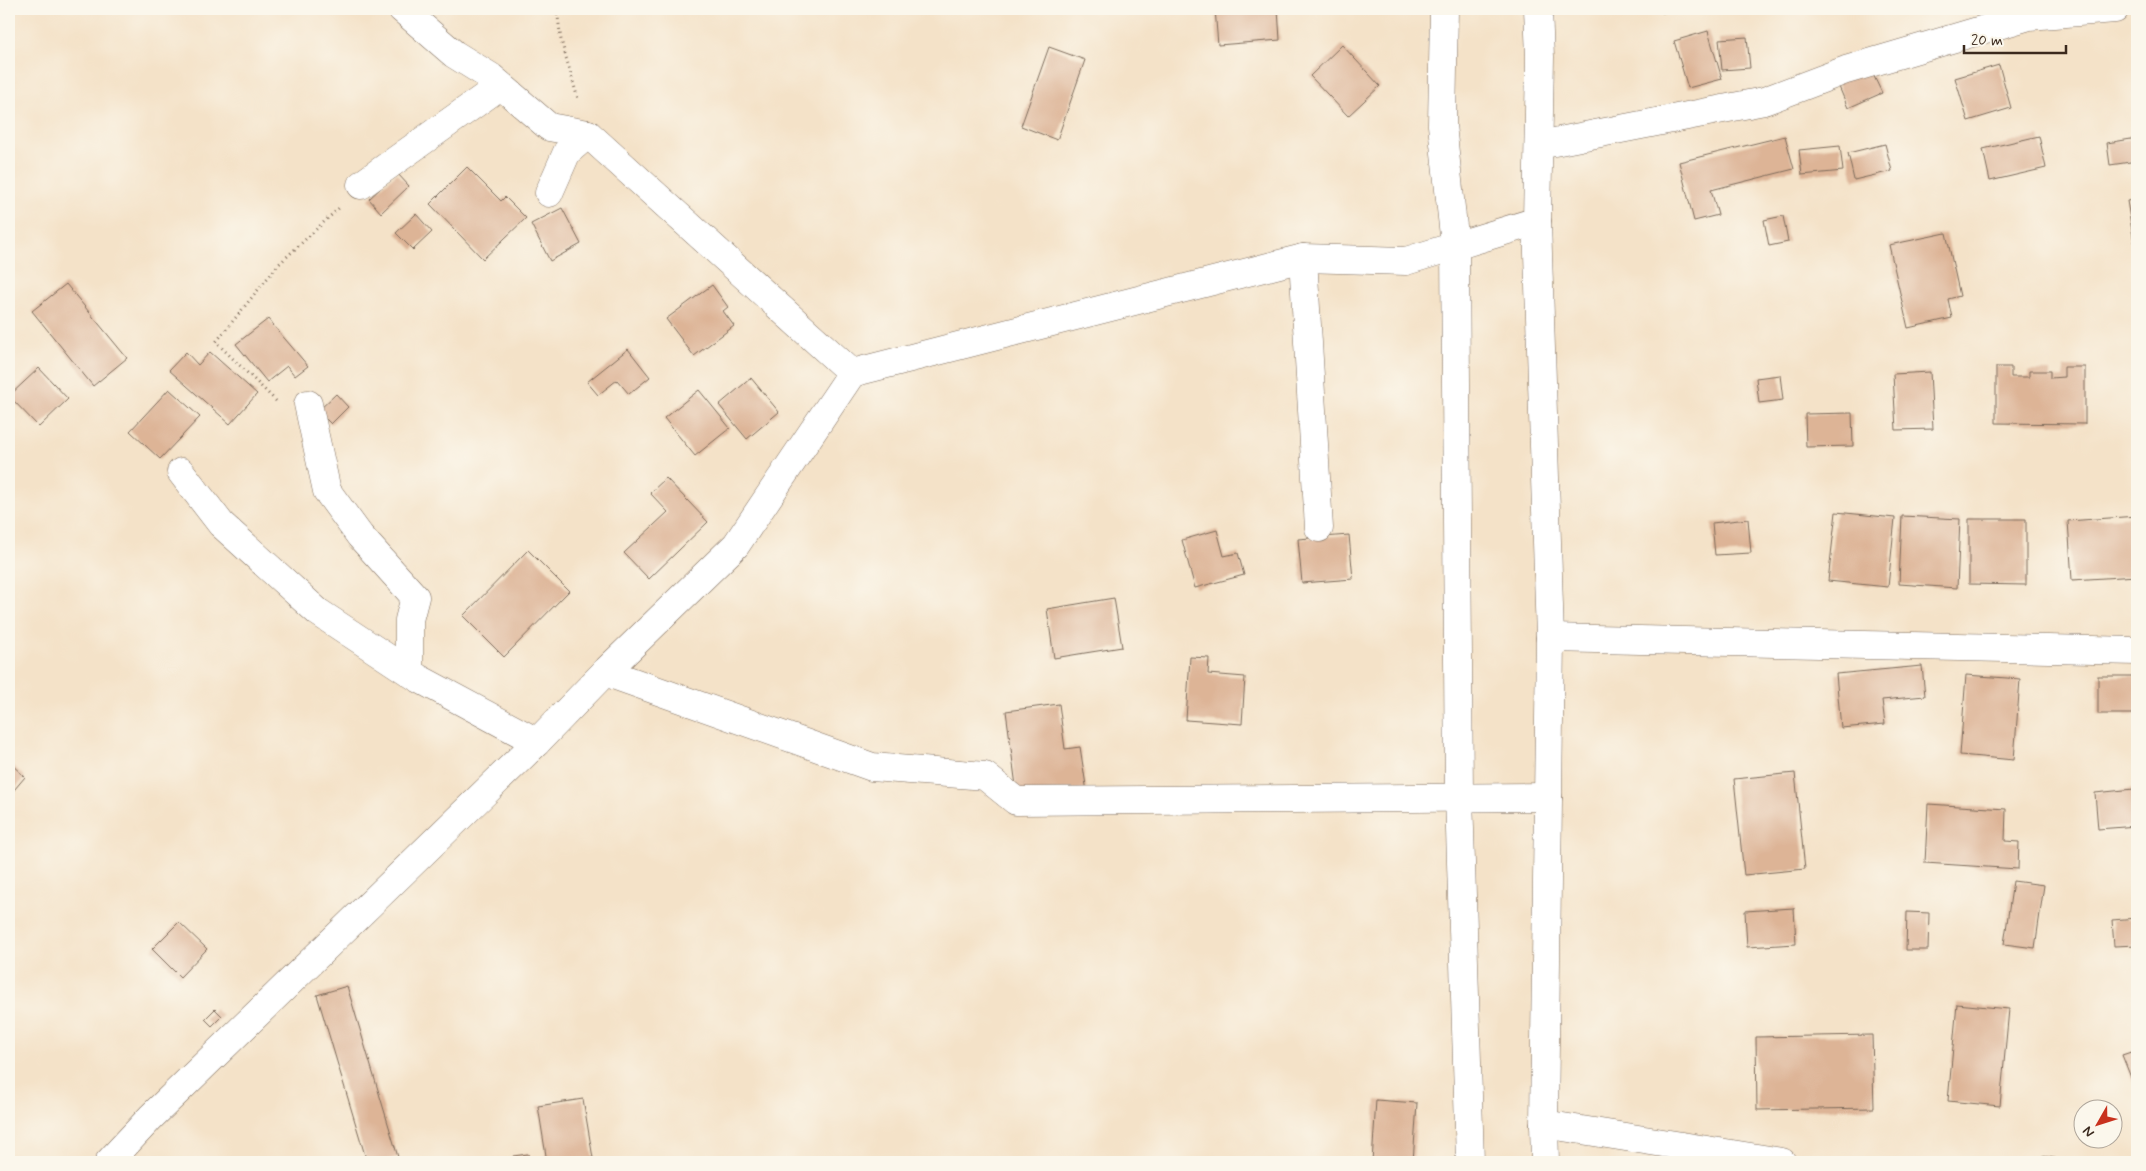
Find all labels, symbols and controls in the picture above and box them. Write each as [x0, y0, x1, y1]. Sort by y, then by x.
scale bar [1964, 22, 2066, 54]
text: 20 m [1971, 31, 2003, 51]
north arrow [2074, 1098, 2124, 1148]
text: N [2079, 1122, 2099, 1141]

